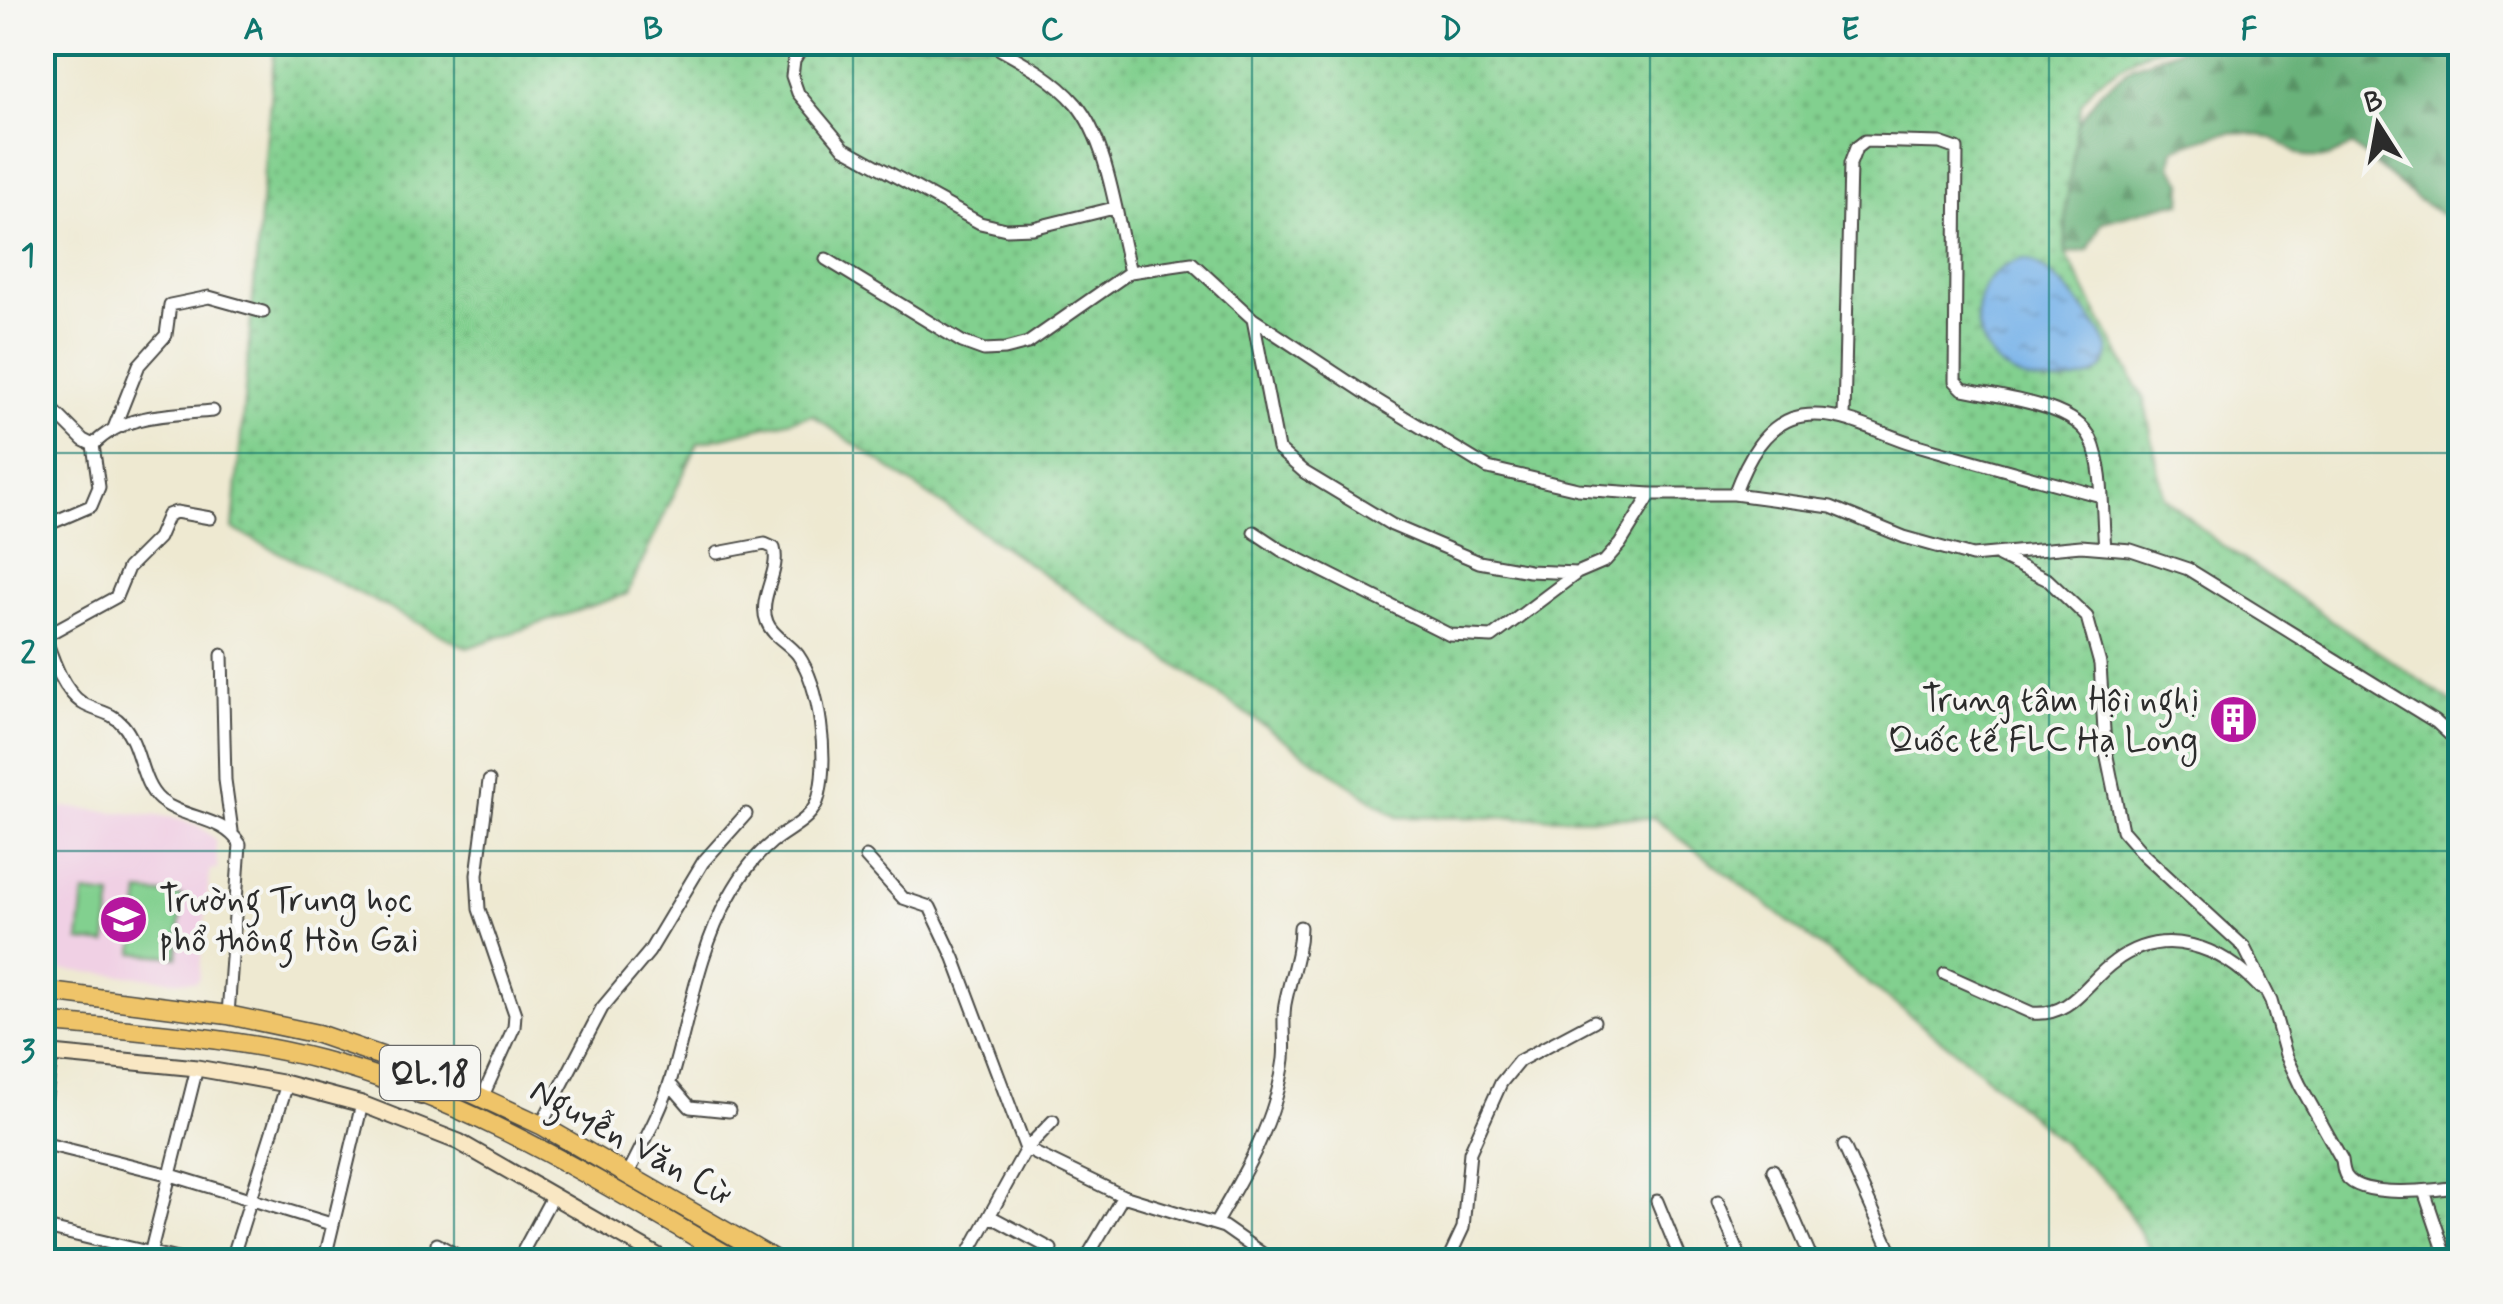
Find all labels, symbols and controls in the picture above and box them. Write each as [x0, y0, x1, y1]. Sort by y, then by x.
text: A [244, 9, 264, 51]
text: B [643, 9, 663, 51]
text: C [1041, 9, 1064, 51]
text: D [1440, 9, 1462, 51]
text: E [1841, 9, 1860, 51]
text: F [2241, 9, 2258, 51]
north arrow [2328, 75, 2428, 175]
text: B [2361, 83, 2386, 123]
text: 1 [21, 235, 35, 277]
text: 2 [20, 633, 36, 675]
place label: Trung tâm Hội nghị Quốc tế FLC Hạ Long [1888, 678, 2198, 767]
building icon: Trung tâm Hội nghị Quốc tế FLC Hạ Long [2207, 693, 2259, 745]
place label: Trường Trung học phổ thông Hòn Gai [159, 878, 419, 968]
school or university icon: Trường Trung học phổ thông Hòn Gai [98, 893, 150, 945]
text: 3 [21, 1031, 36, 1073]
road number: QL.18 [380, 1046, 480, 1100]
street label: Nguyễn Văn Cừ [519, 1068, 741, 1221]

